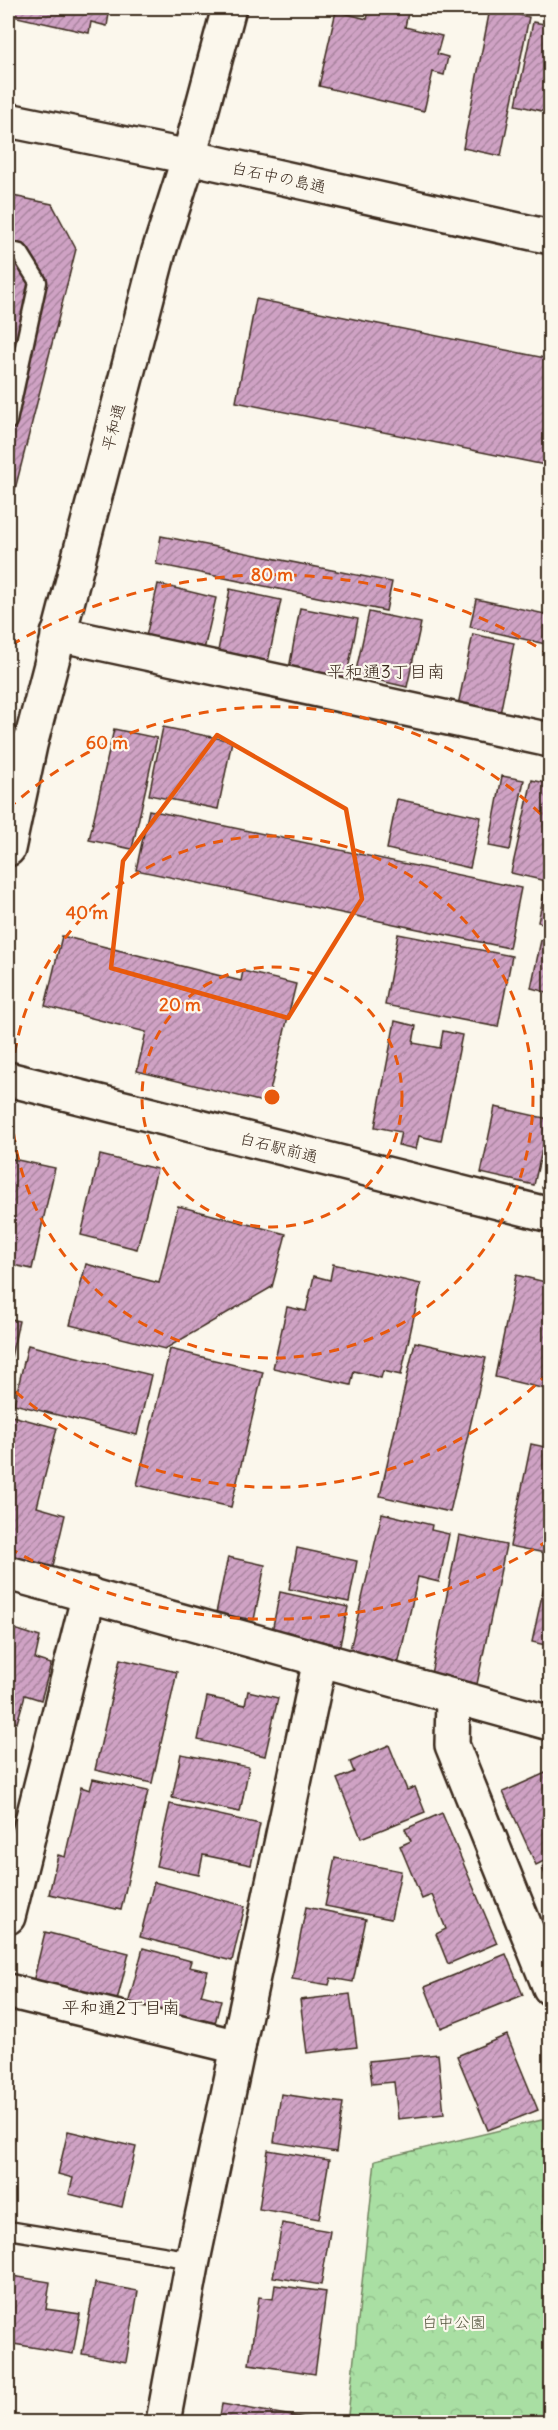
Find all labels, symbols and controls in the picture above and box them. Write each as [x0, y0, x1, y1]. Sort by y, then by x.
street label: 白石中の島通 [230, 157, 328, 197]
street label: 平和通 [97, 401, 129, 453]
text: 80 m [251, 563, 293, 586]
district label: 平和通3丁目南 [327, 660, 445, 683]
text: 60 m [86, 731, 128, 754]
text: 40 m [66, 901, 108, 924]
text: 20 m [159, 993, 201, 1016]
centre of rings [262, 1087, 282, 1107]
street label: 白石駅前通 [238, 1128, 320, 1166]
district label: 平和通2丁目南 [62, 1996, 180, 2019]
park label: 白中公園 [422, 2312, 486, 2332]

